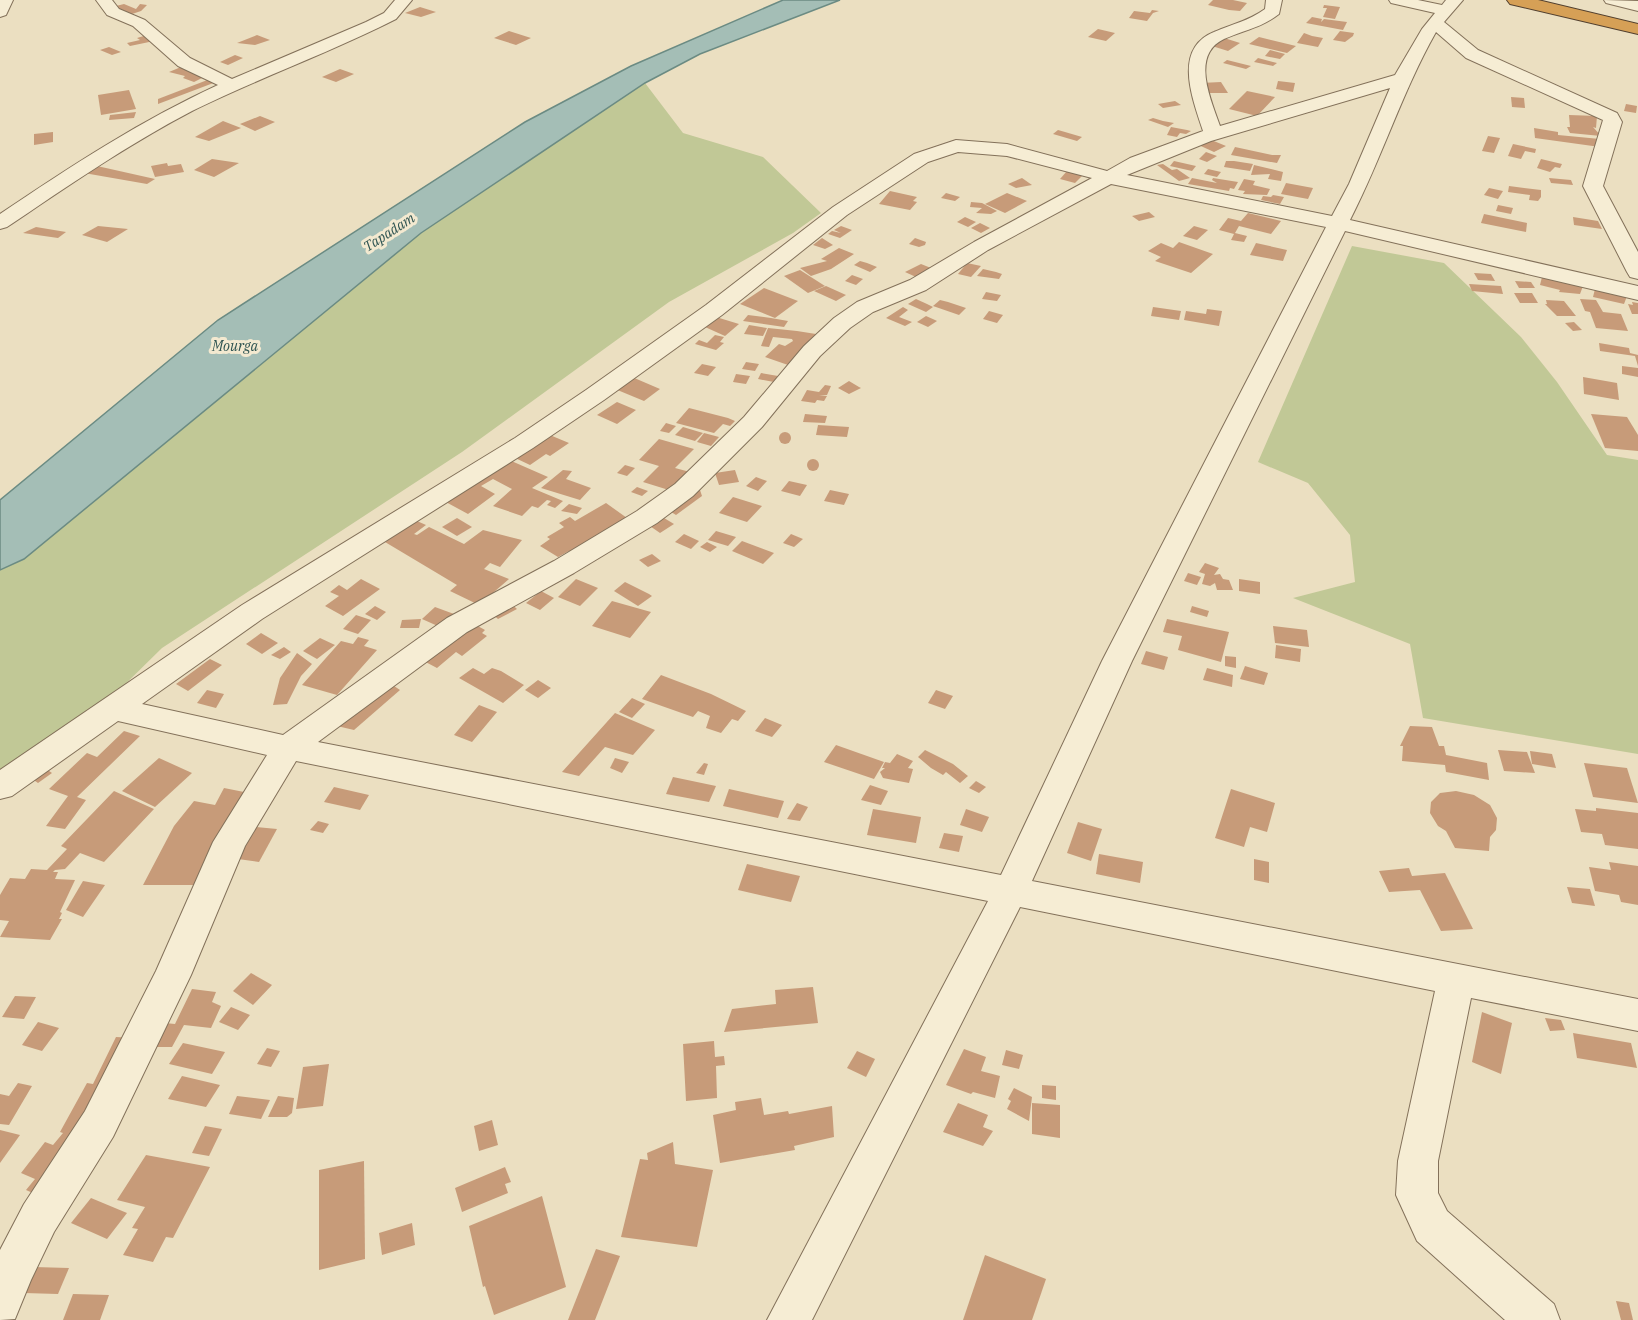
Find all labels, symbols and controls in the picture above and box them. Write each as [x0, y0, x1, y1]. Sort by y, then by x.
water label: Tapadam [360, 209, 418, 255]
water label: Mourga [211, 337, 258, 355]

